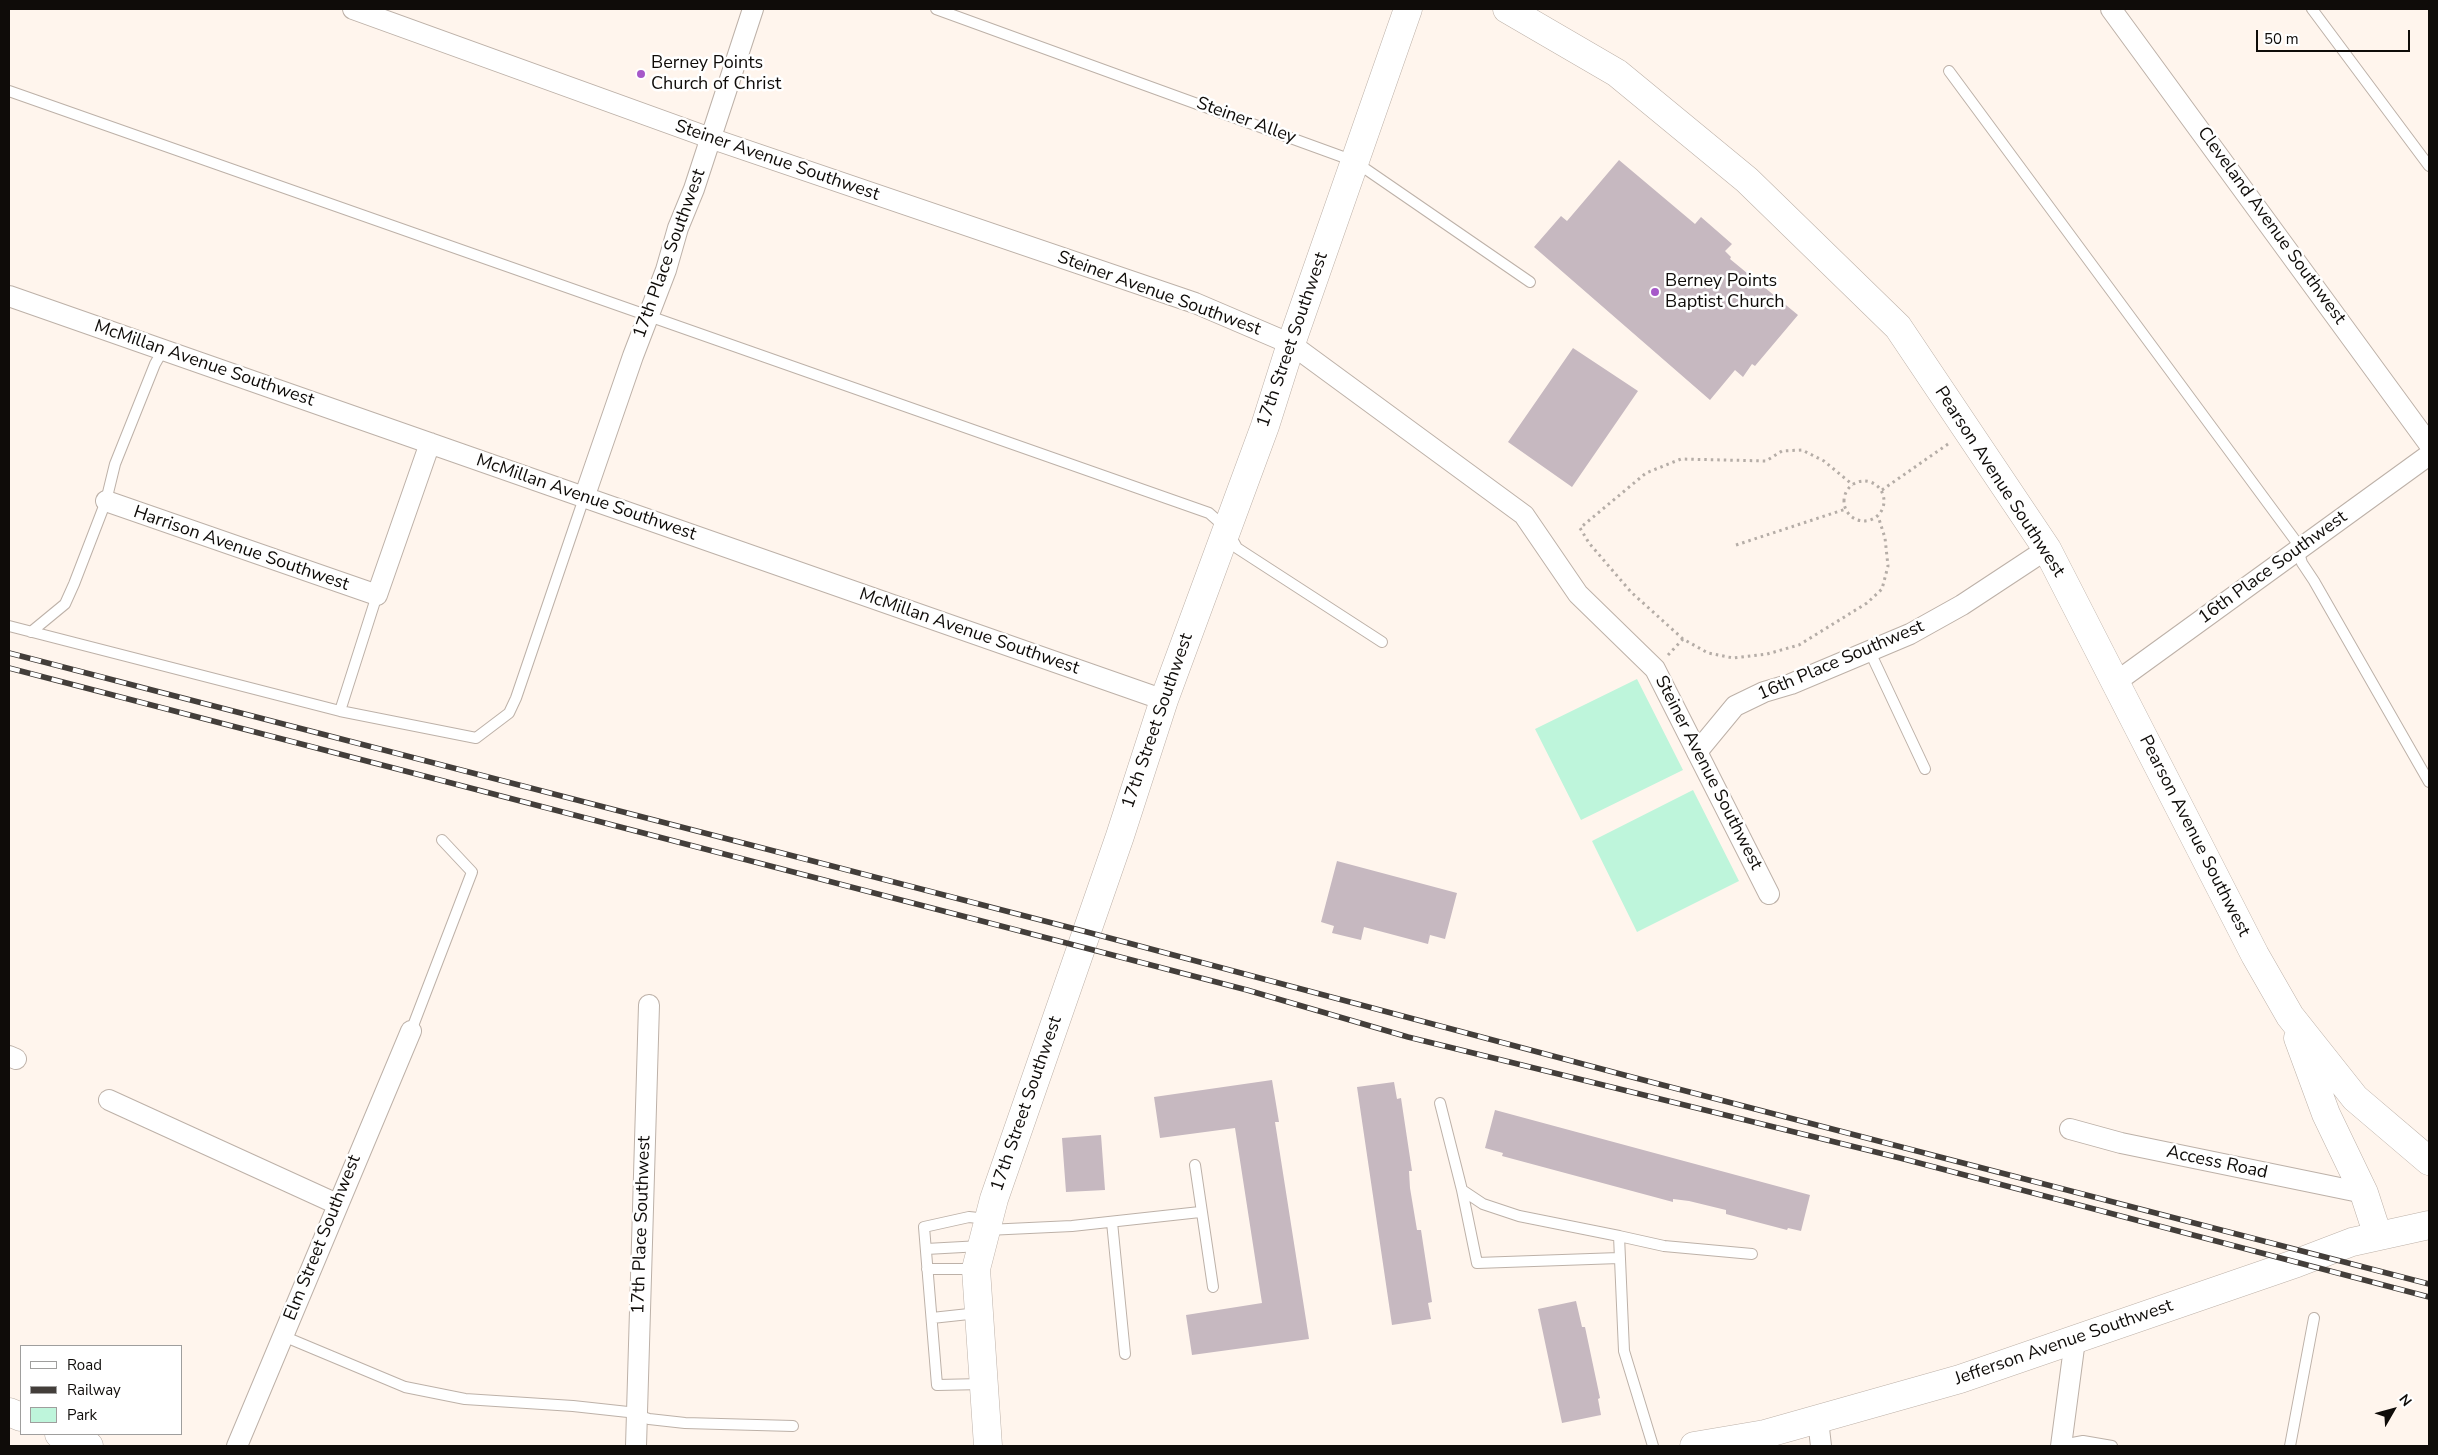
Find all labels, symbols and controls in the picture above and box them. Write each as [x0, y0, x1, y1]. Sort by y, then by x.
scale bar [2258, 20, 2412, 52]
text: 50 m [2264, 29, 2299, 49]
place label: Berney Points Church of Christ [651, 53, 781, 96]
marker: Berney Points Church of Christ [635, 68, 647, 80]
street label: Steiner Alley [1193, 93, 1299, 149]
street label: Steiner Avenue Southwest [672, 116, 882, 206]
street label: Cleveland Avenue Southwest [2192, 123, 2350, 329]
street label: 17th Place Southwest [629, 166, 711, 342]
street label: Steiner Avenue Southwest [1054, 247, 1264, 341]
street label: 17th Street Southwest [1253, 250, 1333, 430]
place label: Berney Points Baptist Church [1665, 271, 1784, 314]
marker: Berney Points Baptist Church [1649, 286, 1661, 298]
street label: McMillan Avenue Southwest [91, 316, 317, 412]
street label: Pearson Avenue Southwest [1929, 383, 2069, 581]
street label: McMillan Avenue Southwest [473, 450, 699, 546]
street label: Harrison Avenue Southwest [130, 502, 352, 596]
street label: 16th Place Southwest [2194, 507, 2352, 629]
street label: McMillan Avenue Southwest [856, 584, 1082, 680]
street label: 16th Place Southwest [1755, 616, 1927, 706]
street label: 17th Street Southwest [1118, 631, 1198, 811]
street label: Steiner Avenue Southwest [1650, 672, 1766, 874]
street label: Pearson Avenue Southwest [2134, 732, 2254, 940]
street label: 17th Street Southwest [987, 1014, 1067, 1194]
street label: 17th Place Southwest [628, 1135, 656, 1315]
street label: Access Road [2165, 1142, 2269, 1184]
street label: Elm Street Southwest [280, 1152, 366, 1324]
street label: Jefferson Avenue Southwest [1952, 1295, 2176, 1391]
legend [20, 1345, 182, 1435]
text: Road [67, 1355, 102, 1375]
text: Railway [67, 1380, 121, 1400]
north arrow [2368, 1385, 2418, 1435]
text: N [2394, 1390, 2416, 1410]
text: Park [67, 1405, 97, 1425]

